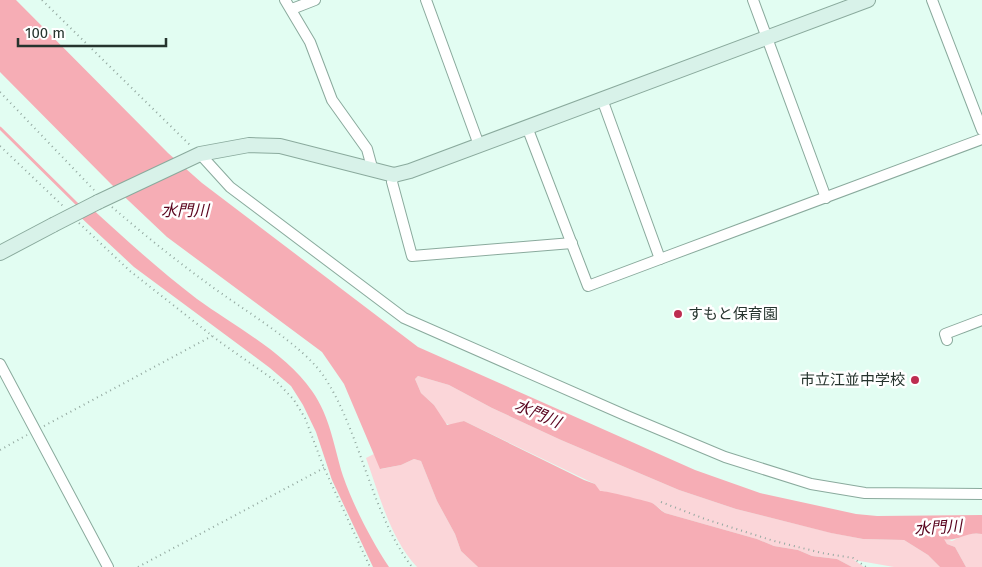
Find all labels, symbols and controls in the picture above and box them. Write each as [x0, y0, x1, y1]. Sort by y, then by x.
scale bar [18, 15, 165, 47]
text: 100 m [25, 24, 65, 42]
water label: 水門川 [161, 201, 211, 220]
place label: すもと保育園 [688, 305, 778, 323]
marker: すもと保育園 [672, 308, 684, 320]
place label: 市立江並中学校 [800, 371, 905, 389]
marker: 市立江並中学校 [909, 374, 921, 386]
water label: 水門川 [512, 395, 565, 432]
water label: 水門川 [913, 516, 965, 539]

